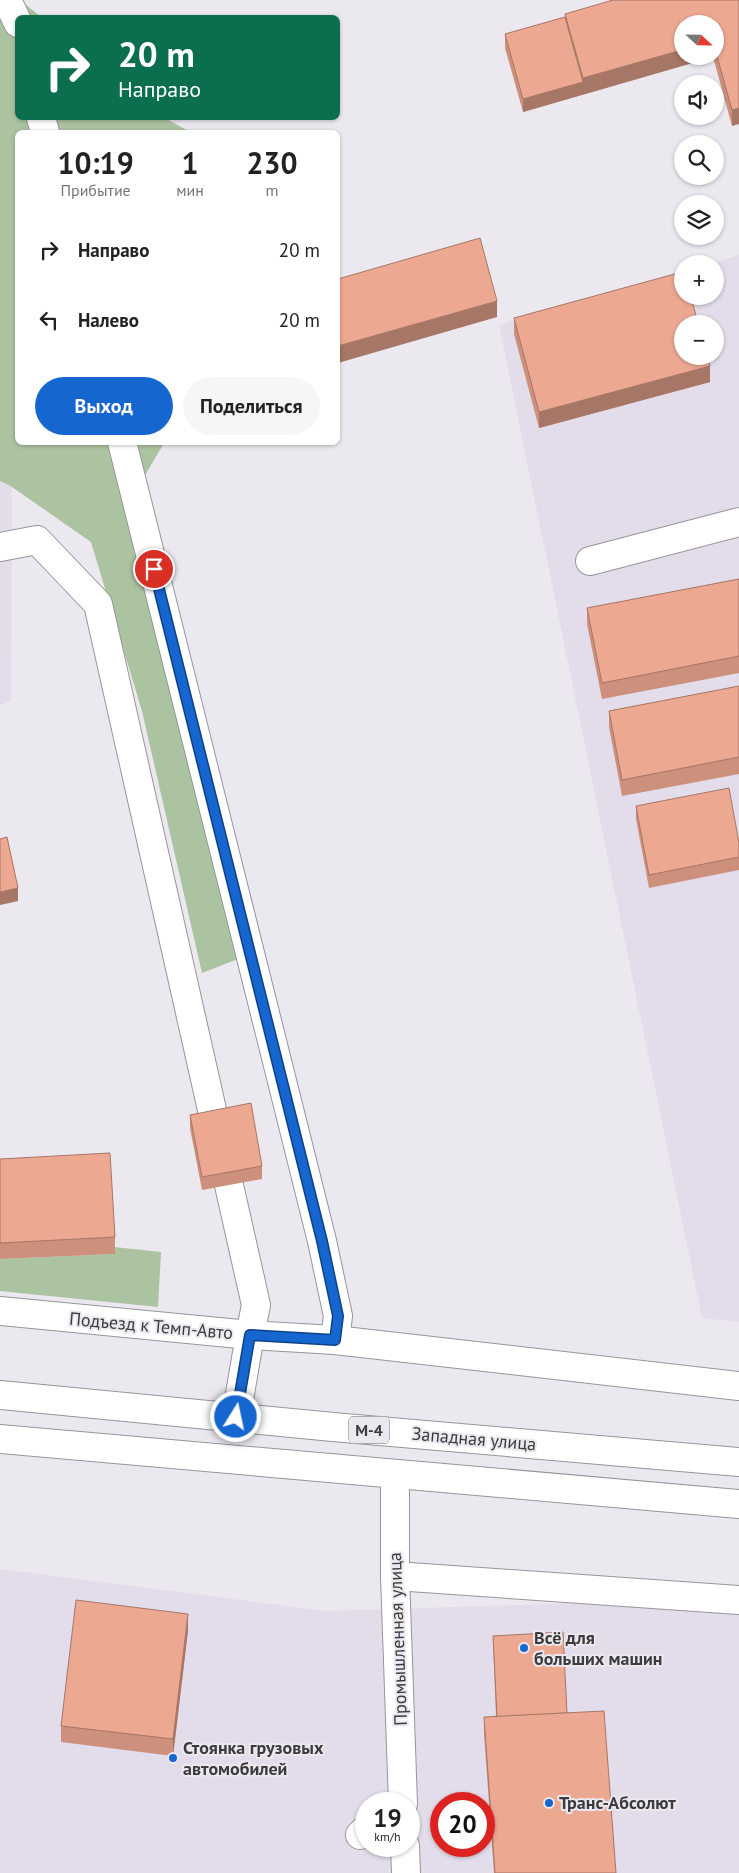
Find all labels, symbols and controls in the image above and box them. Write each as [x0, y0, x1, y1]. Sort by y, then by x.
north arrow [674, 15, 724, 65]
map controls [674, 15, 724, 365]
text: 20 m [118, 31, 195, 77]
icon: right [35, 35, 100, 100]
text: Направо [118, 75, 201, 103]
button: sound [674, 75, 724, 125]
button: search [674, 135, 724, 185]
text: 10:19 [58, 143, 134, 182]
text: 1 [182, 143, 199, 182]
text: 230 [246, 143, 297, 182]
text: Прибытие [60, 180, 131, 200]
text: мин [176, 180, 204, 200]
text: m [265, 180, 278, 200]
button: layers [674, 195, 724, 245]
icon: right [35, 236, 63, 264]
text: Направо [78, 238, 149, 262]
text: 20 m [279, 238, 320, 262]
button: + [674, 255, 724, 305]
icon: left [35, 306, 63, 334]
text: Налево [78, 308, 139, 332]
text: 20 m [279, 308, 320, 332]
button: − [674, 315, 724, 365]
button: Выход [35, 377, 173, 435]
button: Поделиться [183, 377, 320, 435]
pin [133, 548, 175, 590]
icon: arrive [140, 555, 168, 583]
street label: Подъезд к Темп-Авто [68, 1307, 234, 1344]
position arrow [209, 1390, 261, 1442]
road number: М-4 [349, 1416, 389, 1444]
street label: Западная улица [411, 1422, 537, 1455]
street label: Промышленная улица [383, 1552, 412, 1726]
place label: Всё для больших машин [534, 1626, 663, 1670]
marker: Всё для больших машин [518, 1642, 530, 1654]
place label: Стоянка грузовых автомобилей [183, 1736, 324, 1780]
marker: Стоянка грузовых автомобилей [167, 1752, 179, 1764]
place label: Транс-Абсолют [559, 1791, 676, 1814]
speed limit sign: 20 [430, 1792, 495, 1857]
marker: Транс-Абсолют [543, 1797, 555, 1809]
text: 19 [373, 1802, 402, 1834]
text: km/h [374, 1829, 401, 1844]

